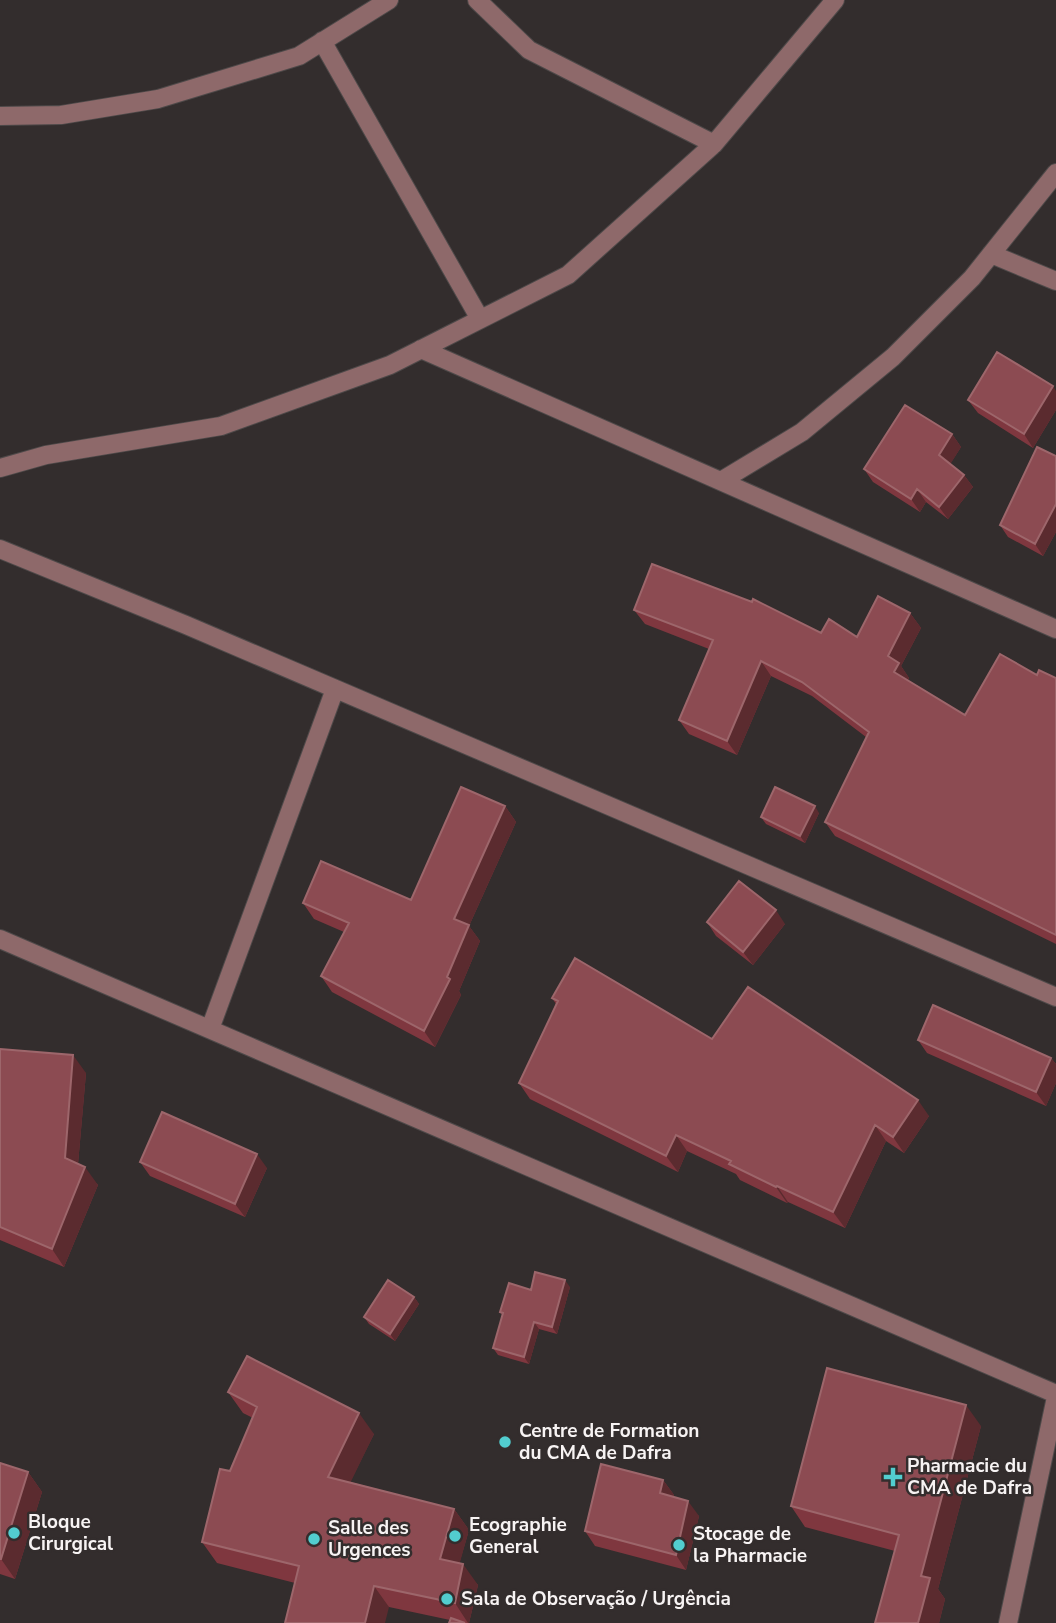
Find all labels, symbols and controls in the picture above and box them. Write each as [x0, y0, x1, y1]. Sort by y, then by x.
place label: Centre de Formation du CMA de Dafra [519, 1418, 699, 1466]
marker: Centre de Formation du CMA de Dafra [497, 1434, 513, 1450]
place label: Pharmacie du CMA de Dafra [907, 1453, 1032, 1501]
marker: Pharmacie du CMA de Dafra [885, 1469, 901, 1485]
place label: Bloque Cirurgical [28, 1509, 113, 1557]
place label: Ecographie General [469, 1512, 567, 1560]
place label: Salle des Urgences [328, 1515, 411, 1563]
place label: Stocage de la Pharmacie [693, 1521, 807, 1569]
marker: Bloque Cirurgical [6, 1525, 22, 1541]
marker: Ecographie General [447, 1528, 463, 1544]
marker: Salle des Urgences [306, 1531, 322, 1547]
marker: Stocage de la Pharmacie [671, 1537, 687, 1553]
place label: Sala de Observação / Urgência [461, 1586, 731, 1612]
marker: Sala de Observação / Urgência [439, 1591, 455, 1607]

